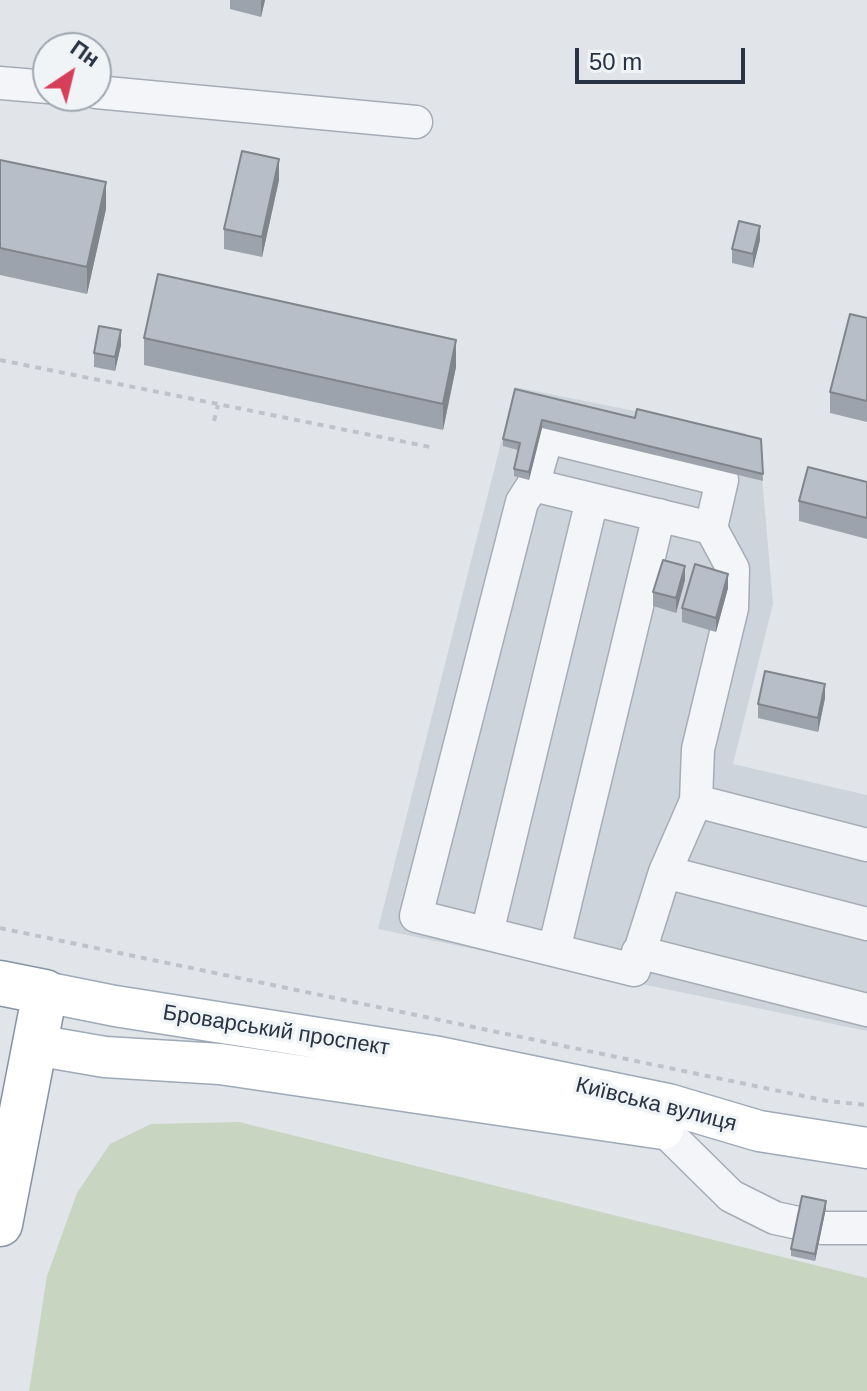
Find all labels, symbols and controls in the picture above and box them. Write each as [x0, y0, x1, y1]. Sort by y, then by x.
north arrow [32, 32, 112, 112]
scale bar [579, 32, 749, 82]
text: Пн [66, 35, 104, 72]
text: 50 m [589, 48, 642, 75]
street label: Броварський проспект [161, 1000, 391, 1062]
street label: Київська вулиця [573, 1072, 739, 1138]

